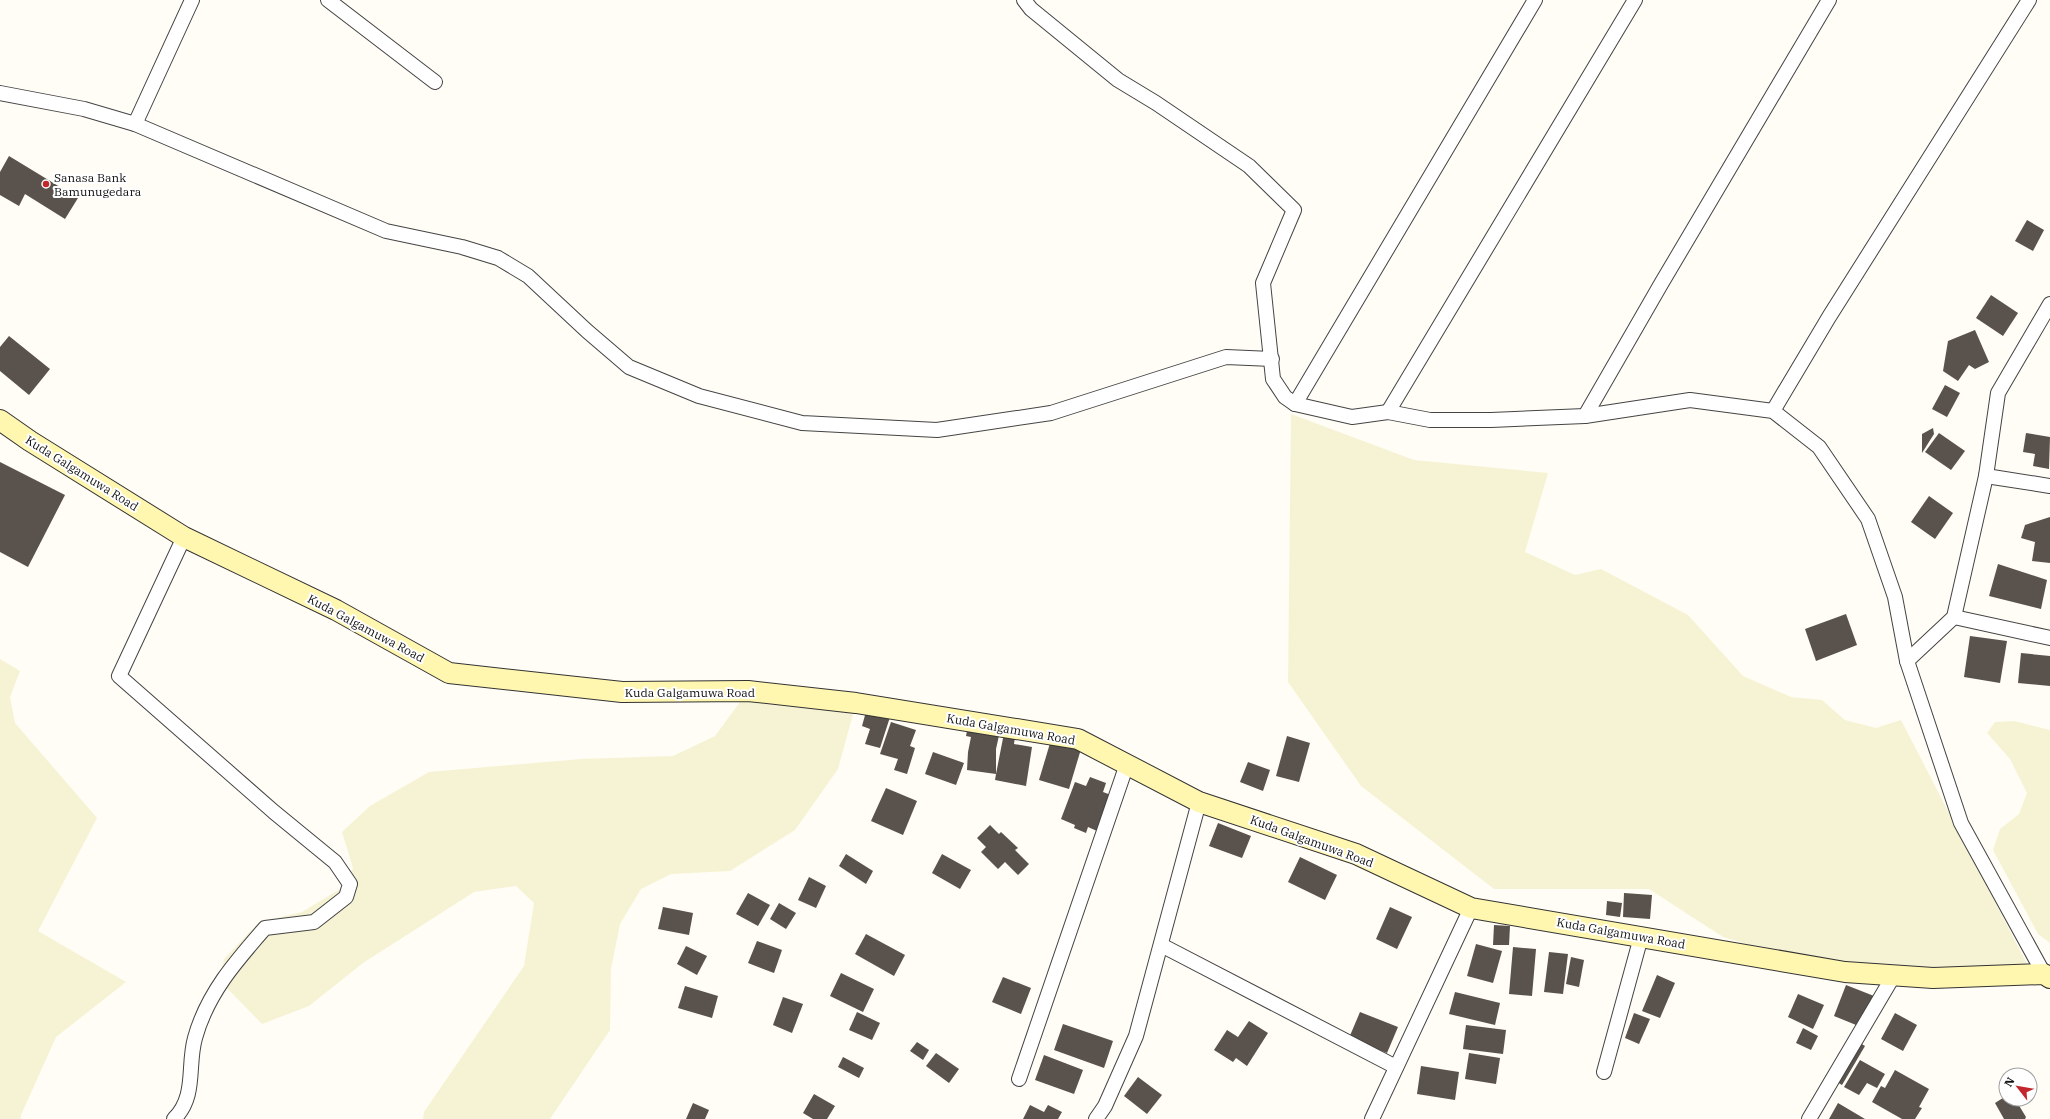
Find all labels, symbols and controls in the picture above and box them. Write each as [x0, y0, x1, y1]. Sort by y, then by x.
place label: Sanasa Bank Bamunugedara [54, 170, 142, 199]
marker: Sanasa Bank Bamunugedara [41, 179, 51, 189]
street label: Kuda Galgamuwa Road [23, 432, 141, 514]
street label: Kuda Galgamuwa Road [305, 591, 427, 665]
street label: Kuda Galgamuwa Road [625, 685, 755, 700]
street label: Kuda Galgamuwa Road [946, 710, 1076, 748]
street label: Kuda Galgamuwa Road [1248, 812, 1376, 870]
street label: Kuda Galgamuwa Road [1556, 914, 1686, 952]
north arrow [1998, 1067, 2038, 1107]
text: N [2001, 1074, 2018, 1089]

